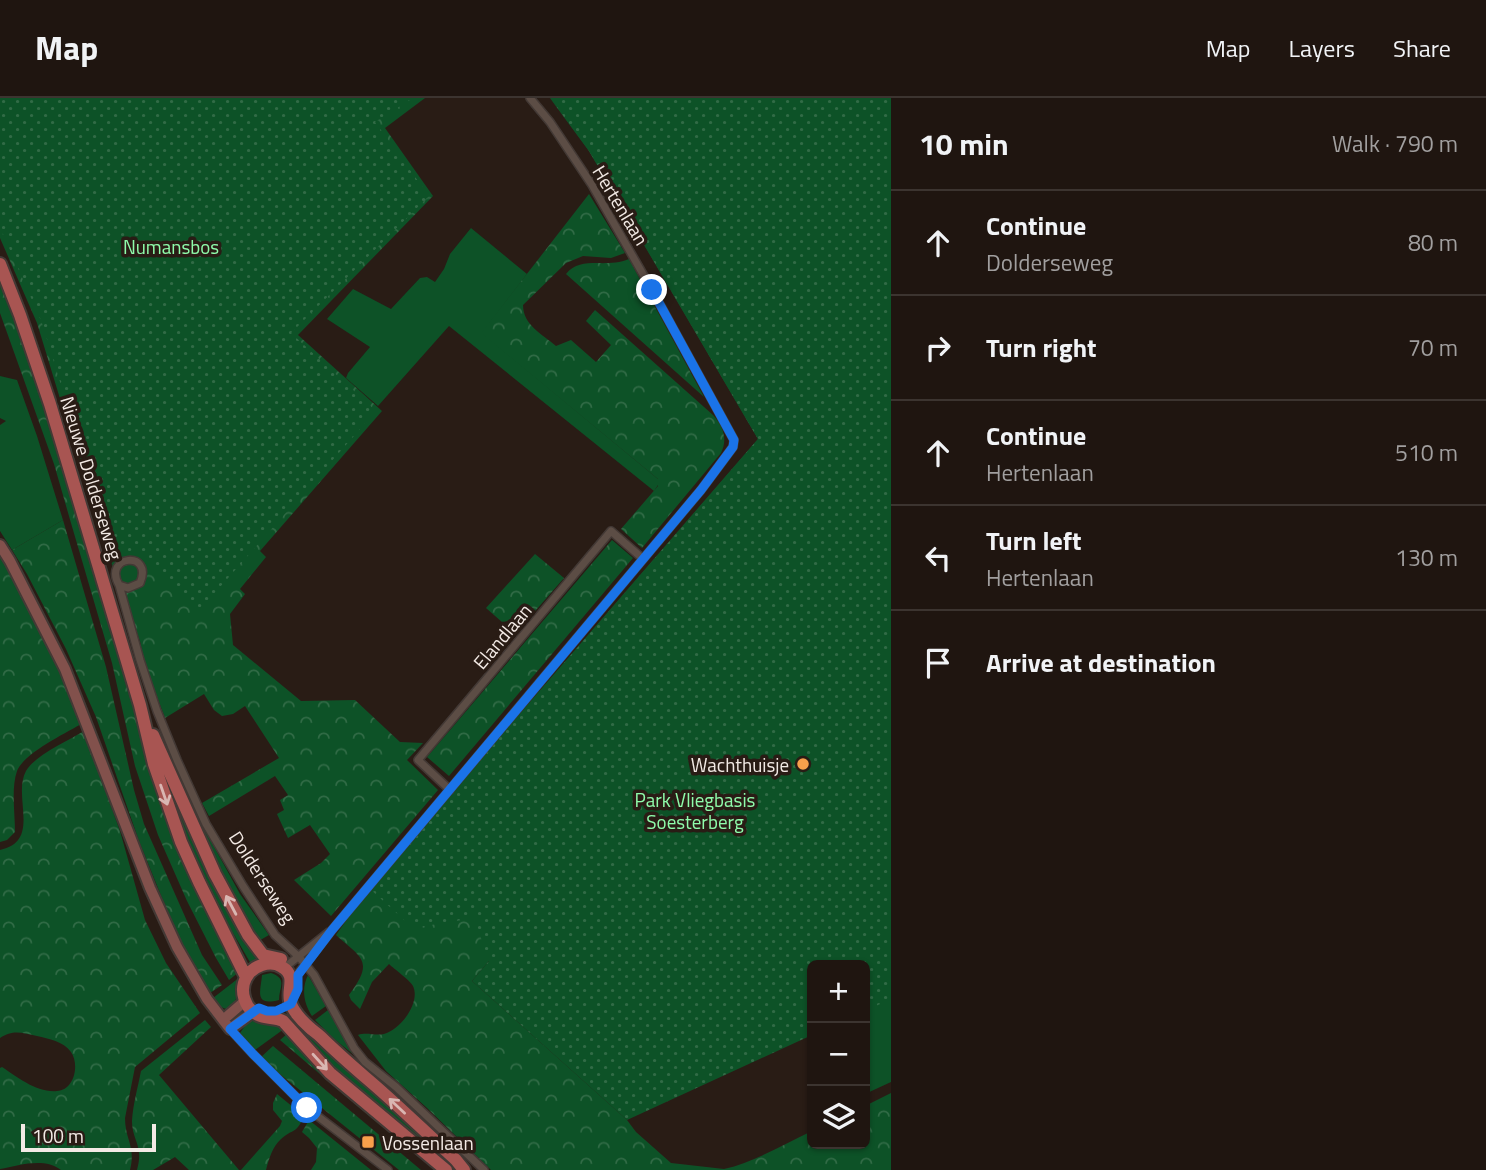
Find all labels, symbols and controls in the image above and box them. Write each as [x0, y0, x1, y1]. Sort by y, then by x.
text: Map [35, 23, 98, 73]
text: Map [1206, 30, 1251, 66]
text: Layers [1289, 30, 1355, 66]
text: Share [1393, 30, 1451, 66]
text: 10 min [919, 121, 1009, 167]
text: Walk · 790 m [1332, 126, 1458, 161]
street label: Hertenlaan [586, 159, 656, 251]
text: Continue [986, 206, 1086, 245]
icon: ahead [919, 224, 957, 262]
text: 80 m [1408, 225, 1458, 260]
park label: Numansbos [123, 232, 219, 261]
text: Dolderseweg [986, 245, 1113, 280]
route end [636, 274, 667, 305]
text: Turn right [986, 328, 1097, 367]
icon: right [919, 329, 957, 367]
text: 70 m [1408, 330, 1458, 365]
street label: Nieuwe Dolderseweg [53, 393, 131, 564]
text: Continue [986, 416, 1086, 455]
icon: ahead [919, 434, 957, 472]
text: 510 m [1395, 435, 1458, 470]
text: Hertenlaan [986, 455, 1094, 490]
text: Turn left [986, 521, 1081, 560]
icon: left [919, 539, 957, 577]
text: 130 m [1395, 540, 1458, 575]
text: Hertenlaan [986, 560, 1094, 595]
street label: Elandlaan [466, 597, 538, 675]
text: Arrive at destination [986, 643, 1216, 682]
icon: arrive [919, 644, 957, 682]
place label: Wachthuisje [691, 750, 789, 779]
marker: Wachthuisje [795, 756, 811, 772]
one-way arrow [159, 783, 172, 805]
park label: Park Vliegbasis Soesterberg [635, 785, 756, 836]
street label: Dolderseweg [222, 825, 304, 929]
one-way arrow [224, 896, 238, 916]
map controls [807, 960, 870, 1149]
button: + [807, 960, 870, 1023]
button: − [807, 1023, 870, 1086]
one-way arrow [312, 1053, 328, 1071]
button: layers [807, 1086, 870, 1149]
route start [291, 1092, 322, 1123]
one-way arrow [389, 1098, 406, 1115]
scale bar [21, 1121, 156, 1153]
text: 100 m [32, 1121, 84, 1150]
place label: Vossenlaan [382, 1128, 474, 1157]
marker: Vossenlaan [360, 1134, 376, 1150]

